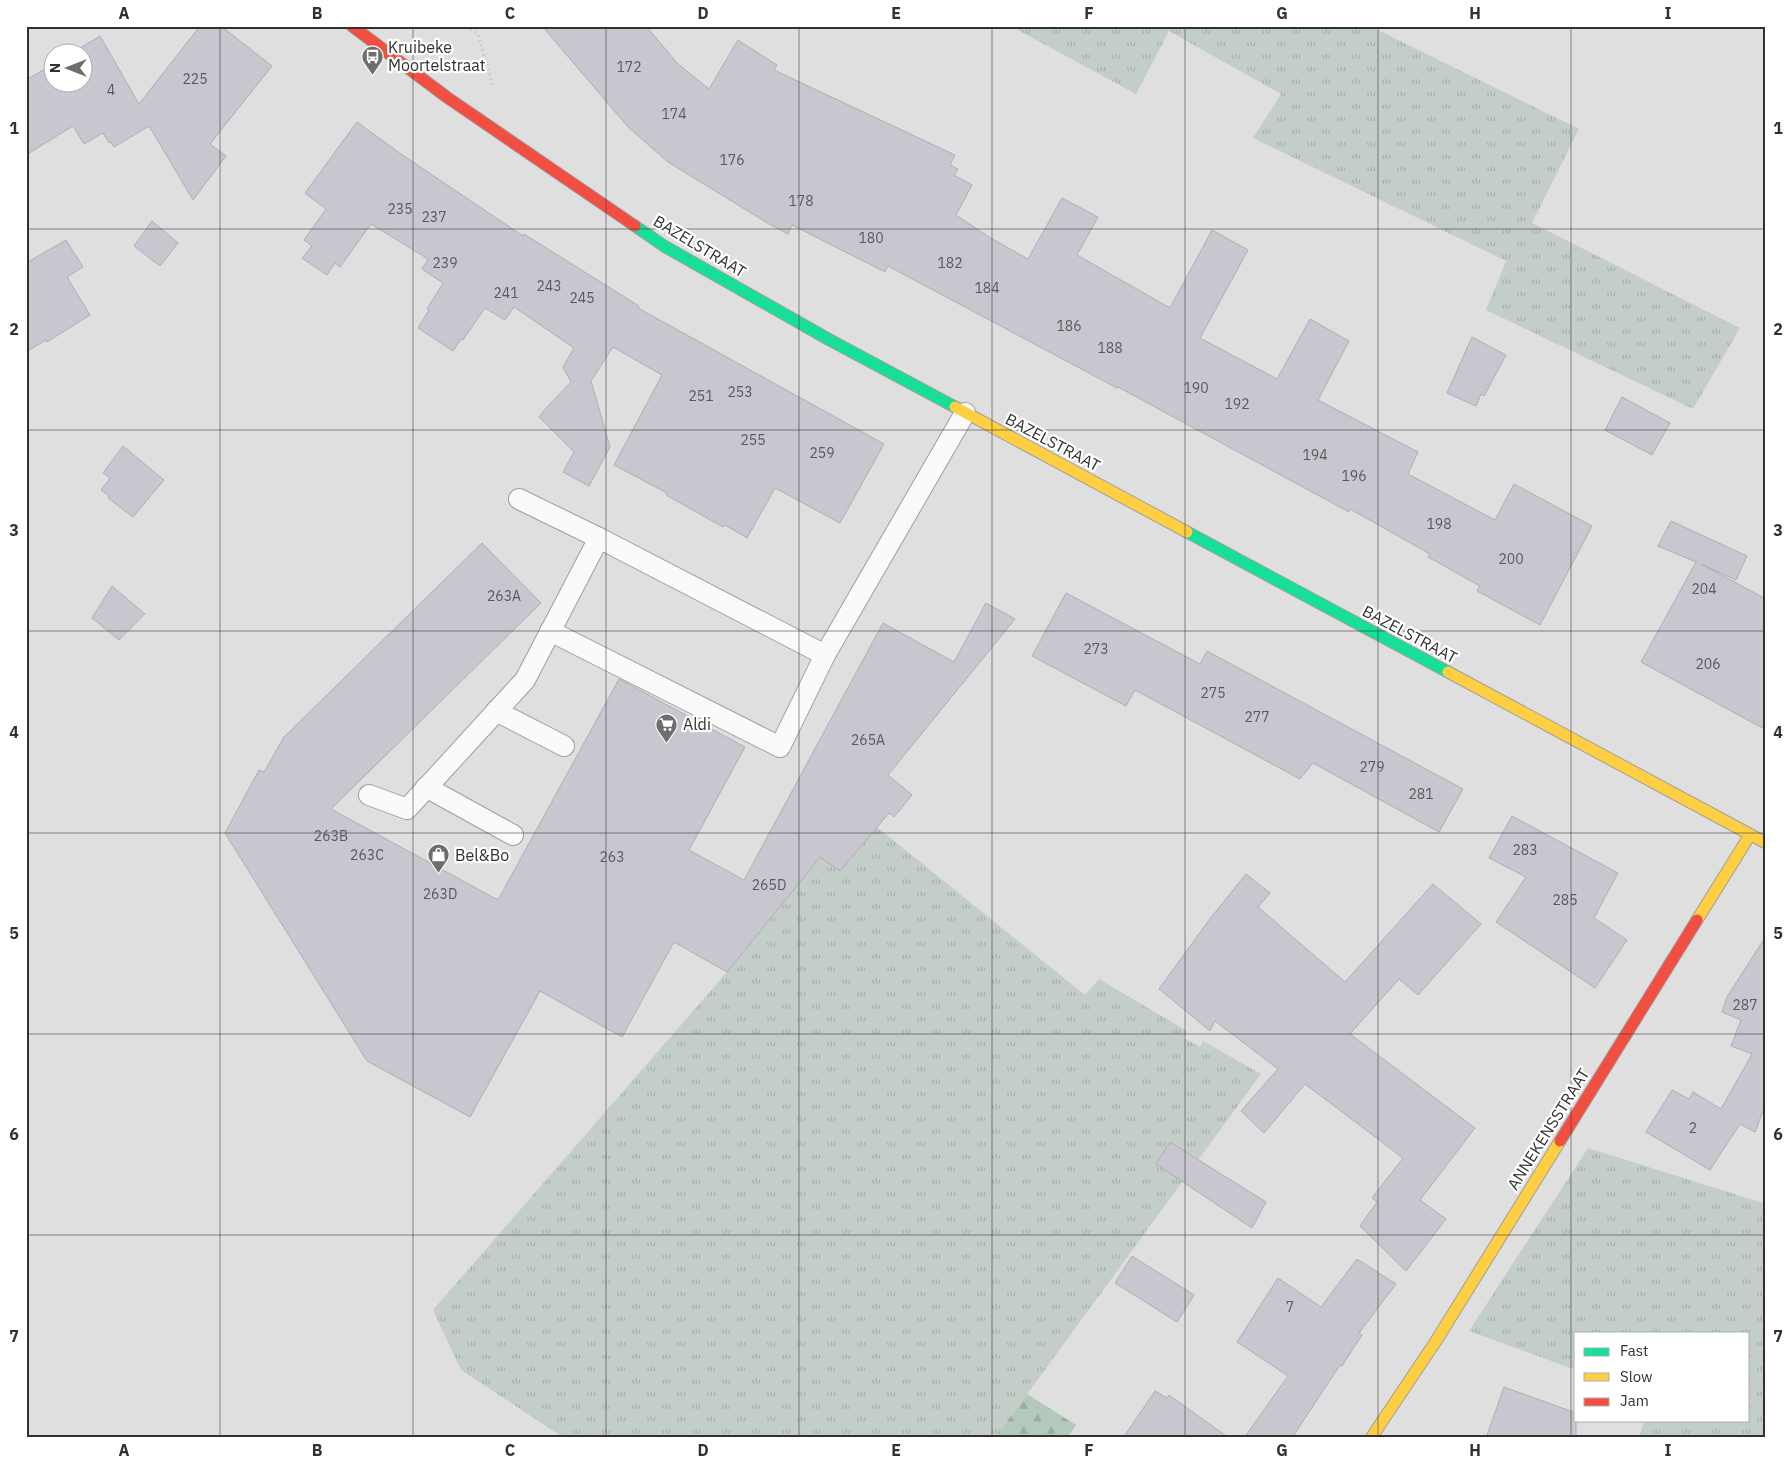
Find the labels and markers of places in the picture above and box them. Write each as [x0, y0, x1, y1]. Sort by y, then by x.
place label: Kruibeke Moortelstraat [388, 37, 485, 75]
bus stop icon: Kruibeke Moortelstraat [360, 44, 384, 75]
supermarket icon: Aldi [655, 712, 679, 743]
place label: Aldi [683, 714, 711, 734]
shop icon: Bel&Bo [427, 843, 451, 874]
place label: Bel&Bo [455, 845, 509, 865]

